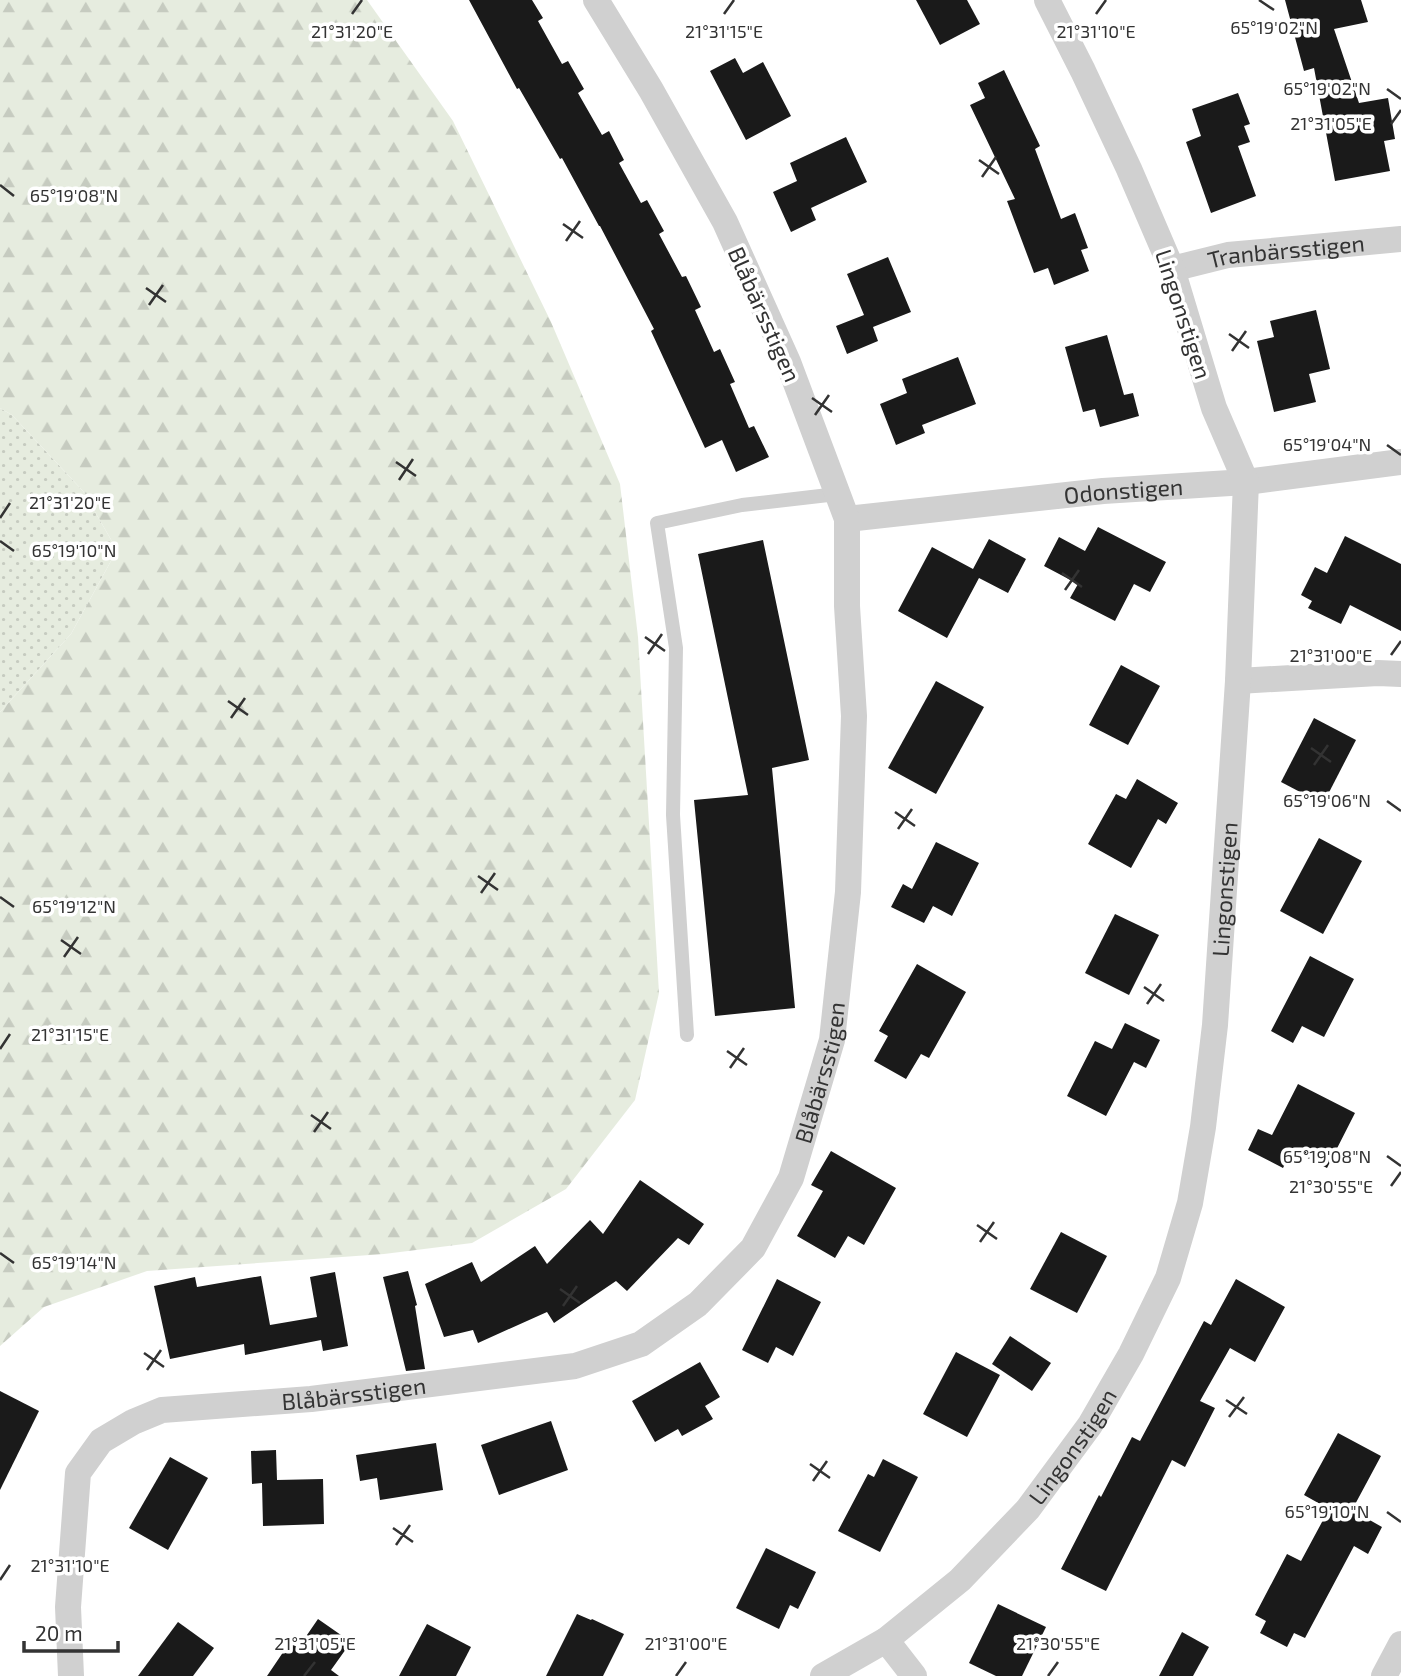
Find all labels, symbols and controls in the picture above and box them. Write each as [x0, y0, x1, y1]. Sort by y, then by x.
text: 65°19'02"N [1230, 16, 1318, 38]
text: 21°31'20"E [311, 20, 393, 42]
text: 21°31'15"E [685, 20, 763, 42]
text: 21°31'10"E [1056, 20, 1136, 42]
text: 65°19'02"N [1283, 77, 1371, 99]
text: 21°31'05"E [1290, 112, 1372, 134]
text: 65°19'08"N [30, 184, 118, 206]
street label: Tranbärsstigen [1205, 228, 1366, 274]
street label: Blåbärsstigen [723, 242, 807, 386]
street label: Lingonstigen [1150, 246, 1218, 382]
text: 65°19'04"N [1283, 433, 1371, 455]
street label: Odonstigen [1062, 472, 1184, 509]
text: 21°31'20"E [29, 491, 111, 513]
text: 65°19'10"N [32, 539, 116, 561]
text: 21°31'00"E [1290, 644, 1372, 666]
text: 65°19'06"N [1283, 789, 1371, 811]
street label: Lingonstigen [1206, 821, 1243, 958]
text: 65°19'12"N [32, 895, 116, 917]
street label: Blåbärsstigen [788, 1000, 850, 1146]
text: 21°31'15"E [31, 1023, 109, 1045]
text: 65°19'08"N [1283, 1145, 1371, 1167]
text: 21°30'55"E [1289, 1175, 1373, 1197]
text: 65°19'14"N [32, 1251, 116, 1273]
street label: Blåbärsstigen [281, 1371, 428, 1415]
street label: Lingonstigen [1022, 1383, 1122, 1510]
text: 65°19'10"N [1285, 1500, 1369, 1522]
text: 21°31'10"E [30, 1554, 110, 1576]
scale bar [24, 1610, 119, 1654]
text: 20 m [35, 1620, 83, 1645]
text: 21°31'05"E [274, 1632, 356, 1654]
text: 21°31'00"E [645, 1632, 727, 1654]
text: 21°30'55"E [1016, 1632, 1100, 1654]

